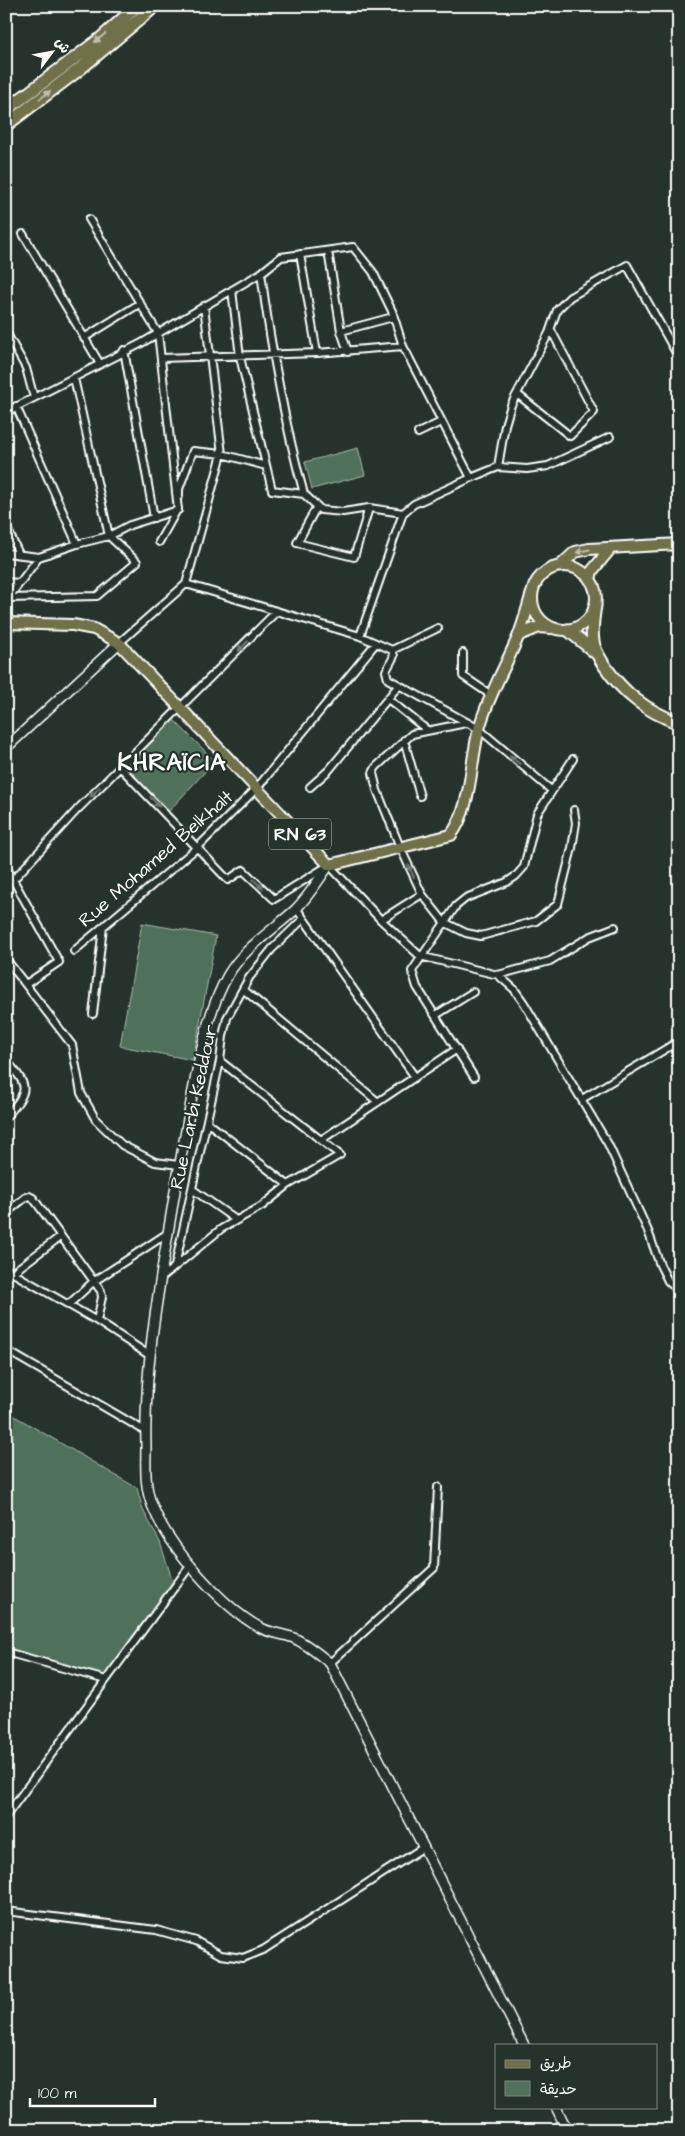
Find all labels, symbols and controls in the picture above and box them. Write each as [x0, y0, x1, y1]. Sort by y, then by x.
north arrow [28, 28, 78, 78]
one-way arrow [94, 33, 107, 44]
text: ش [50, 34, 75, 57]
one-way arrow [38, 90, 51, 101]
one-way arrow [575, 547, 590, 555]
one-way arrow [237, 640, 249, 652]
district label: KHRAÏCIA [117, 746, 227, 780]
one-way arrow [509, 754, 522, 765]
street label: Rue Mohamed Belkhalt [73, 784, 239, 934]
one-way arrow [89, 786, 101, 798]
one-way arrow [149, 796, 161, 808]
road number: RN 63 [269, 819, 331, 850]
one-way arrow [407, 864, 415, 878]
one-way arrow [252, 878, 264, 890]
street label: Rue Larbi Keddour [163, 1022, 225, 1192]
legend [495, 2044, 658, 2108]
text: طريق [540, 2053, 572, 2074]
scale bar [30, 2076, 155, 2108]
text: حديقة [540, 2079, 577, 2100]
text: 100 m [38, 2083, 77, 2104]

